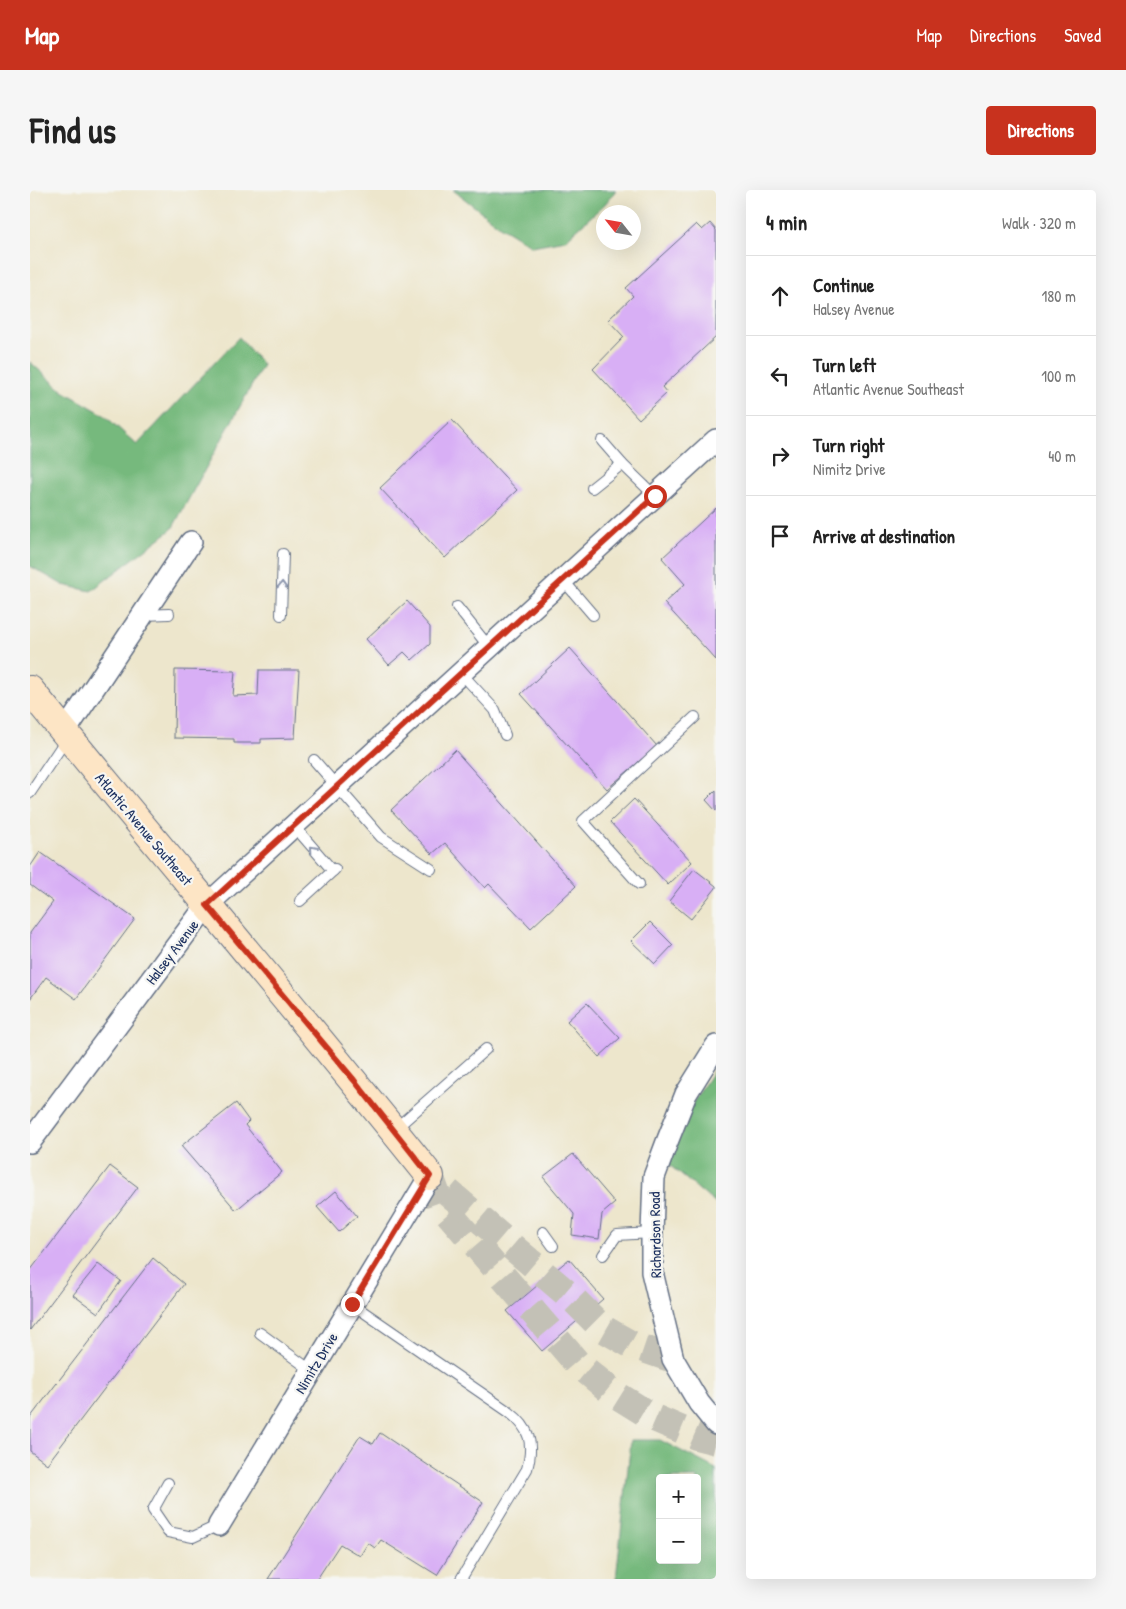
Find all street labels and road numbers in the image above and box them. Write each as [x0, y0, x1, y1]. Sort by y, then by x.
street label: Atlantic Avenue Southeast [90, 768, 198, 891]
street label: Halsey Avenue [141, 915, 203, 989]
street label: Richardson Road [644, 1191, 666, 1278]
street label: Nimitz Drive [289, 1328, 343, 1398]

